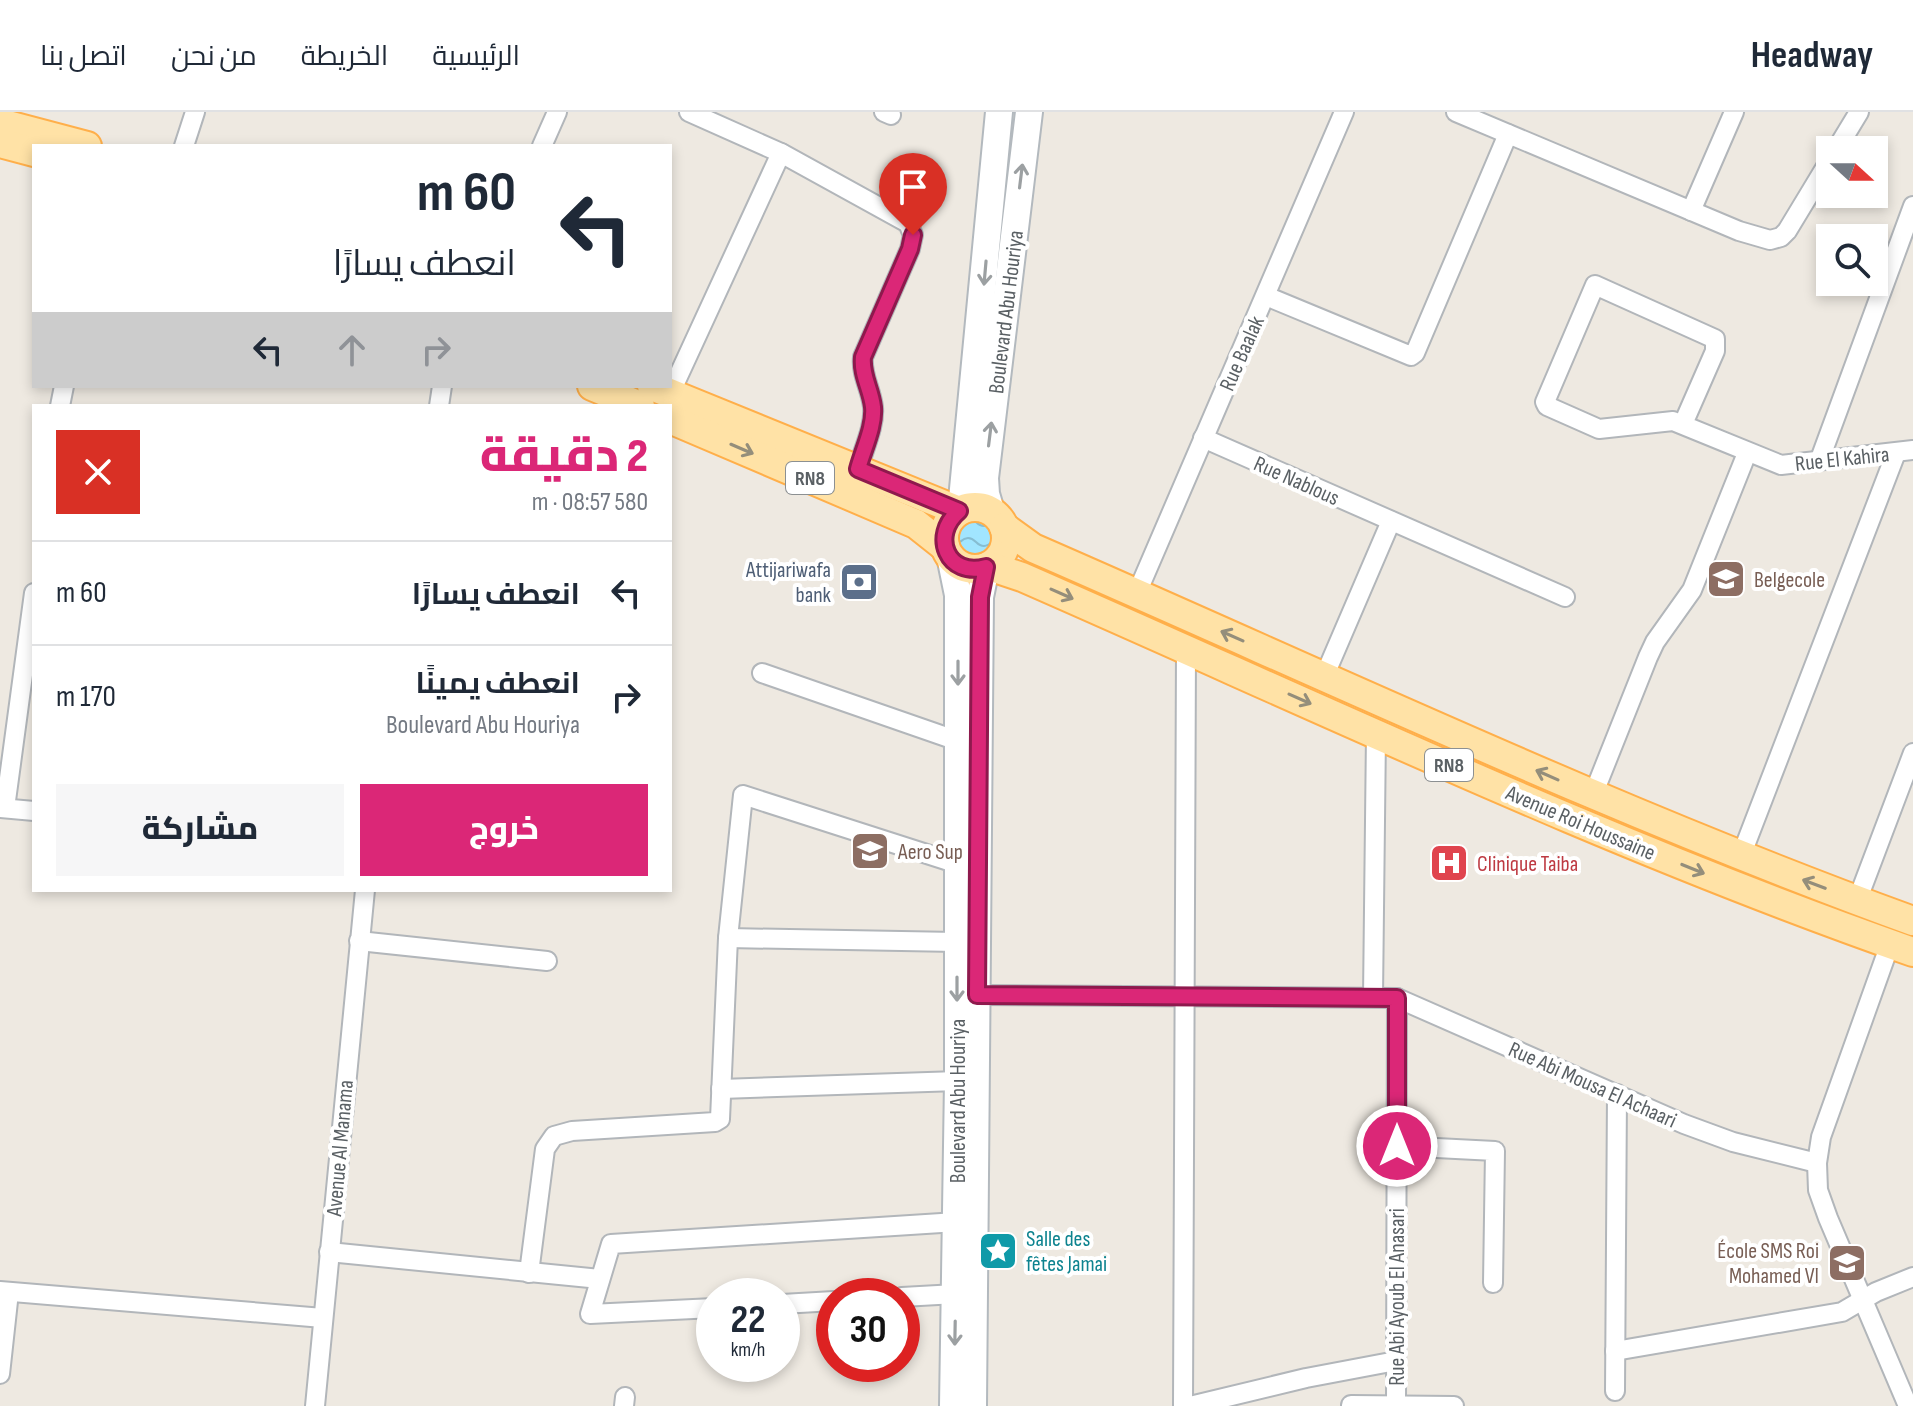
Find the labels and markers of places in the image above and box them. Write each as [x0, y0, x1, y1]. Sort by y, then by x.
pin [879, 153, 947, 235]
place label: Attijariwafa bank [745, 557, 832, 609]
school or university icon: Belgecole [1705, 558, 1747, 600]
bank icon: Attijariwafa bank [838, 561, 880, 603]
place label: Belgecole [1754, 567, 1825, 594]
school or university icon: Aero Sup [849, 830, 891, 872]
place label: Aero Sup [897, 839, 963, 866]
hospital icon: Clinique Taiba [1428, 842, 1470, 884]
place label: Clinique Taiba [1477, 851, 1578, 878]
place label: Salle des fêtes Jamai [1026, 1226, 1107, 1278]
place icon: Salle des fêtes Jamai [977, 1230, 1019, 1272]
place label: École SMS Roi Mohamed VI [1717, 1238, 1819, 1290]
school or university icon: École SMS Roi Mohamed VI [1826, 1242, 1868, 1284]

